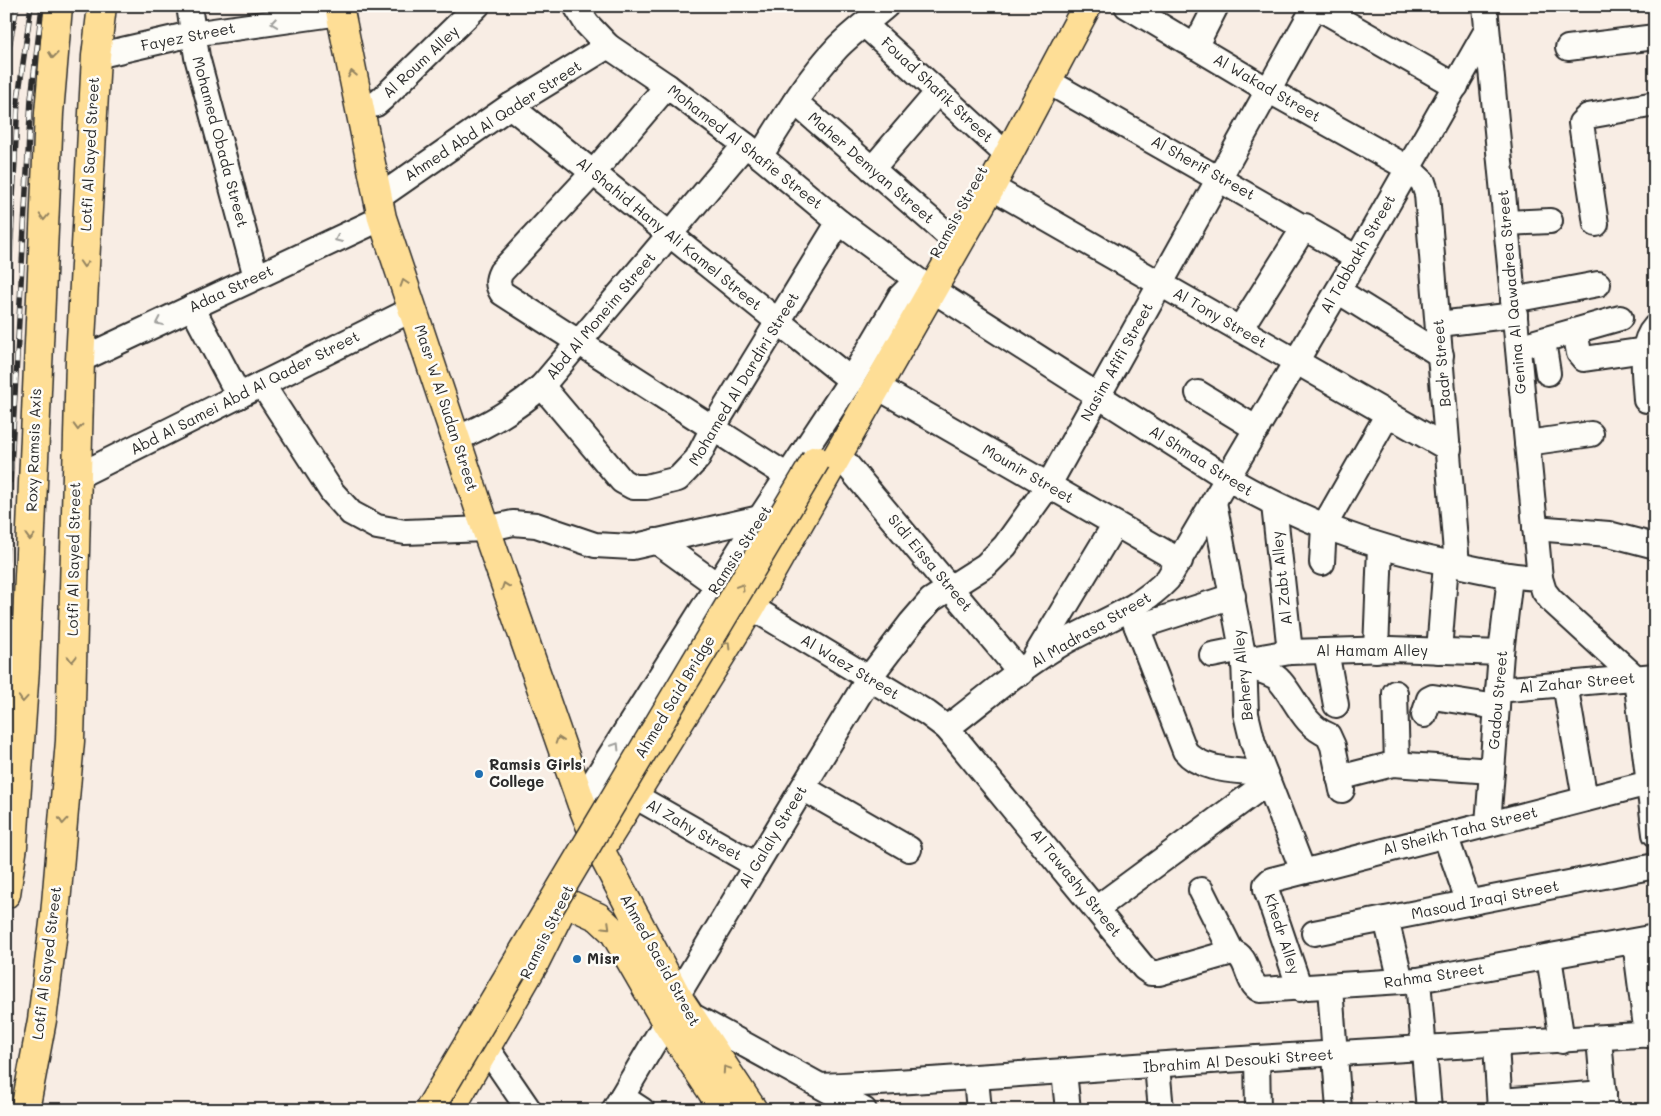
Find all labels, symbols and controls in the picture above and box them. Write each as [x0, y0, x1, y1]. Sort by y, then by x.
street label: Fayez Street [139, 17, 237, 55]
one-way arrow [270, 17, 278, 27]
street label: Al Roum Alley [378, 21, 463, 102]
street label: Fouad Shafik Street [877, 32, 998, 146]
street label: Al Wakad Street [1210, 48, 1325, 126]
one-way arrow [48, 51, 59, 59]
street label: Mohamed Obada Street [188, 54, 253, 230]
street label: Ahmed Abd Al Qader Street [400, 55, 585, 185]
one-way arrow [347, 70, 358, 79]
street label: Lotfi Al Sayed Street [75, 76, 103, 232]
street label: Mohamed Al Shafie Street [664, 79, 827, 213]
street label: Maher Demyan Street [804, 107, 939, 228]
street label: Al Sherif Street [1148, 130, 1259, 204]
street label: Al Shahid Hany Ali Kamel Street [573, 152, 766, 314]
street label: Ramsis Street [924, 162, 992, 261]
street label: Genina Al Qawadrea Street [1492, 189, 1530, 395]
street label: Al Tabbakh Street [1315, 190, 1399, 317]
one-way arrow [39, 213, 50, 221]
one-way arrow [334, 233, 343, 243]
street label: Abd Al Moneim Street [541, 247, 660, 383]
street label: Adaa Street [185, 260, 276, 316]
one-way arrow [79, 261, 90, 269]
one-way arrow [400, 279, 410, 287]
street label: Al Tony Street [1170, 282, 1271, 352]
street label: Mohamed Al Dardiri Street [683, 288, 803, 469]
street label: Nasim Afifi Street [1075, 299, 1157, 424]
one-way arrow [155, 316, 164, 327]
street label: Badr Street [1427, 318, 1455, 408]
street label: Masr W Al Sudan Street [411, 322, 483, 494]
street label: Abd Al Samei Abd Al Qader Street [127, 325, 363, 459]
street label: Roxy Ramsis Axis [21, 388, 45, 512]
street label: Al Shmaa Street [1146, 420, 1257, 500]
one-way arrow [73, 423, 83, 431]
street label: Mounir Street [979, 439, 1078, 507]
street label: Lotfi Al Sayed Street [62, 482, 84, 636]
street label: Ramsis Street [703, 501, 775, 598]
street label: Sidi Eissa Street [884, 509, 978, 615]
street label: Al Zabt Alley [1266, 530, 1296, 626]
one-way arrow [25, 533, 36, 541]
one-way arrow [501, 582, 511, 591]
one-way arrow [734, 584, 744, 593]
street label: Al Madrasa Street [1027, 587, 1154, 672]
street label: Behery Alley [1227, 628, 1257, 722]
street label: Al Waez Street [798, 629, 904, 703]
street label: Ahmed Said Bridge [630, 631, 719, 762]
street label: Al Hamam Alley [1316, 640, 1428, 660]
one-way arrow [721, 642, 730, 651]
street label: Gadou Street [1483, 649, 1511, 750]
one-way arrow [66, 655, 77, 663]
street label: Al Zahar Street [1518, 667, 1636, 697]
one-way arrow [17, 695, 28, 703]
one-way arrow [555, 736, 565, 744]
one-way arrow [609, 742, 619, 751]
place label: Ramsis Girls' College [489, 754, 586, 791]
marker: Ramsis Girls' College [473, 768, 485, 780]
street label: Al Galaly Street [734, 781, 811, 892]
street label: Al Zahy Street [643, 794, 746, 865]
street label: Al Sheikh Taha Street [1380, 801, 1539, 859]
one-way arrow [57, 818, 68, 826]
street label: Al Tawashy Street [1027, 824, 1127, 941]
street label: Masoud Iraqi Street [1409, 875, 1560, 923]
street label: Ramsis Street [515, 881, 578, 982]
street label: Lotfi Al Sayed Street [27, 885, 65, 1041]
street label: Ahmed Saeid Street [616, 890, 706, 1029]
street label: Khedr Alley [1261, 891, 1305, 977]
one-way arrow [602, 920, 611, 929]
place label: Misr [587, 948, 620, 968]
marker: Misr [571, 953, 583, 965]
street label: Rahma Street [1382, 958, 1485, 992]
street label: Ibrahim Al Desouki Street [1142, 1043, 1334, 1077]
one-way arrow [722, 1065, 732, 1074]

